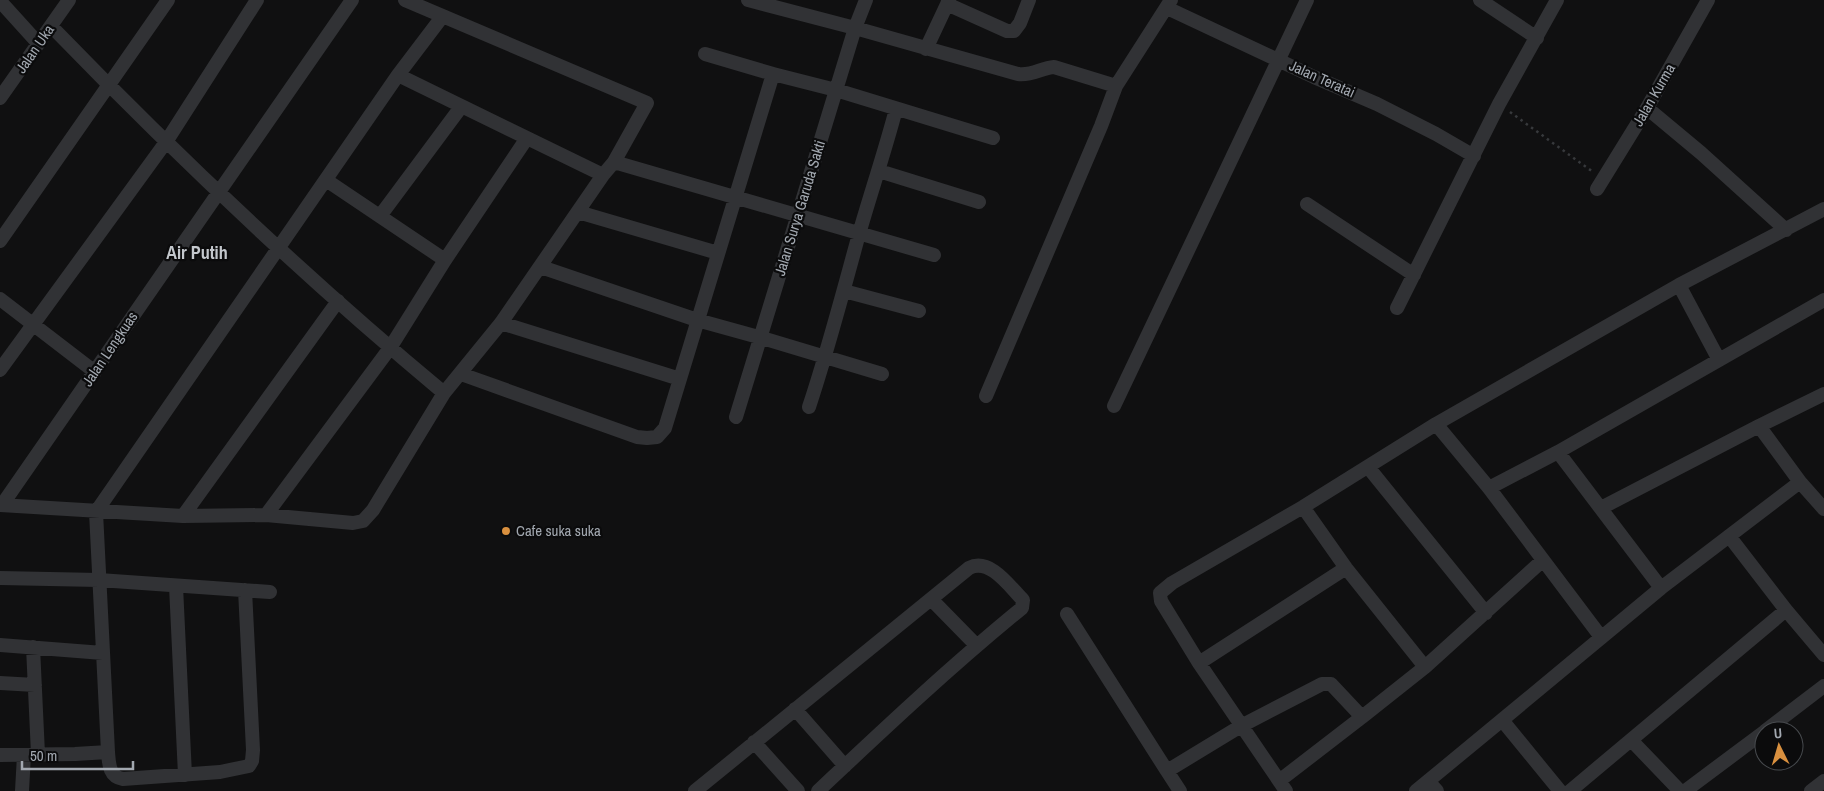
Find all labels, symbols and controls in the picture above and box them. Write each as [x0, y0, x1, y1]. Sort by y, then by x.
street label: Jalan Uka [10, 20, 59, 77]
street label: Jalan Teratai [1286, 55, 1359, 102]
street label: Jalan Kurma [1627, 59, 1680, 130]
street label: Jalan Surya Garuda Sakti [769, 137, 830, 278]
district label: Air Putih [166, 240, 228, 265]
street label: Jalan Lengkuas [77, 307, 142, 390]
place label: Cafe suka suka [516, 520, 601, 541]
marker: Cafe suka suka [500, 525, 512, 537]
north arrow [1754, 721, 1804, 771]
text: U [1773, 724, 1783, 742]
scale bar [22, 738, 134, 770]
text: 50 m [30, 745, 57, 766]

